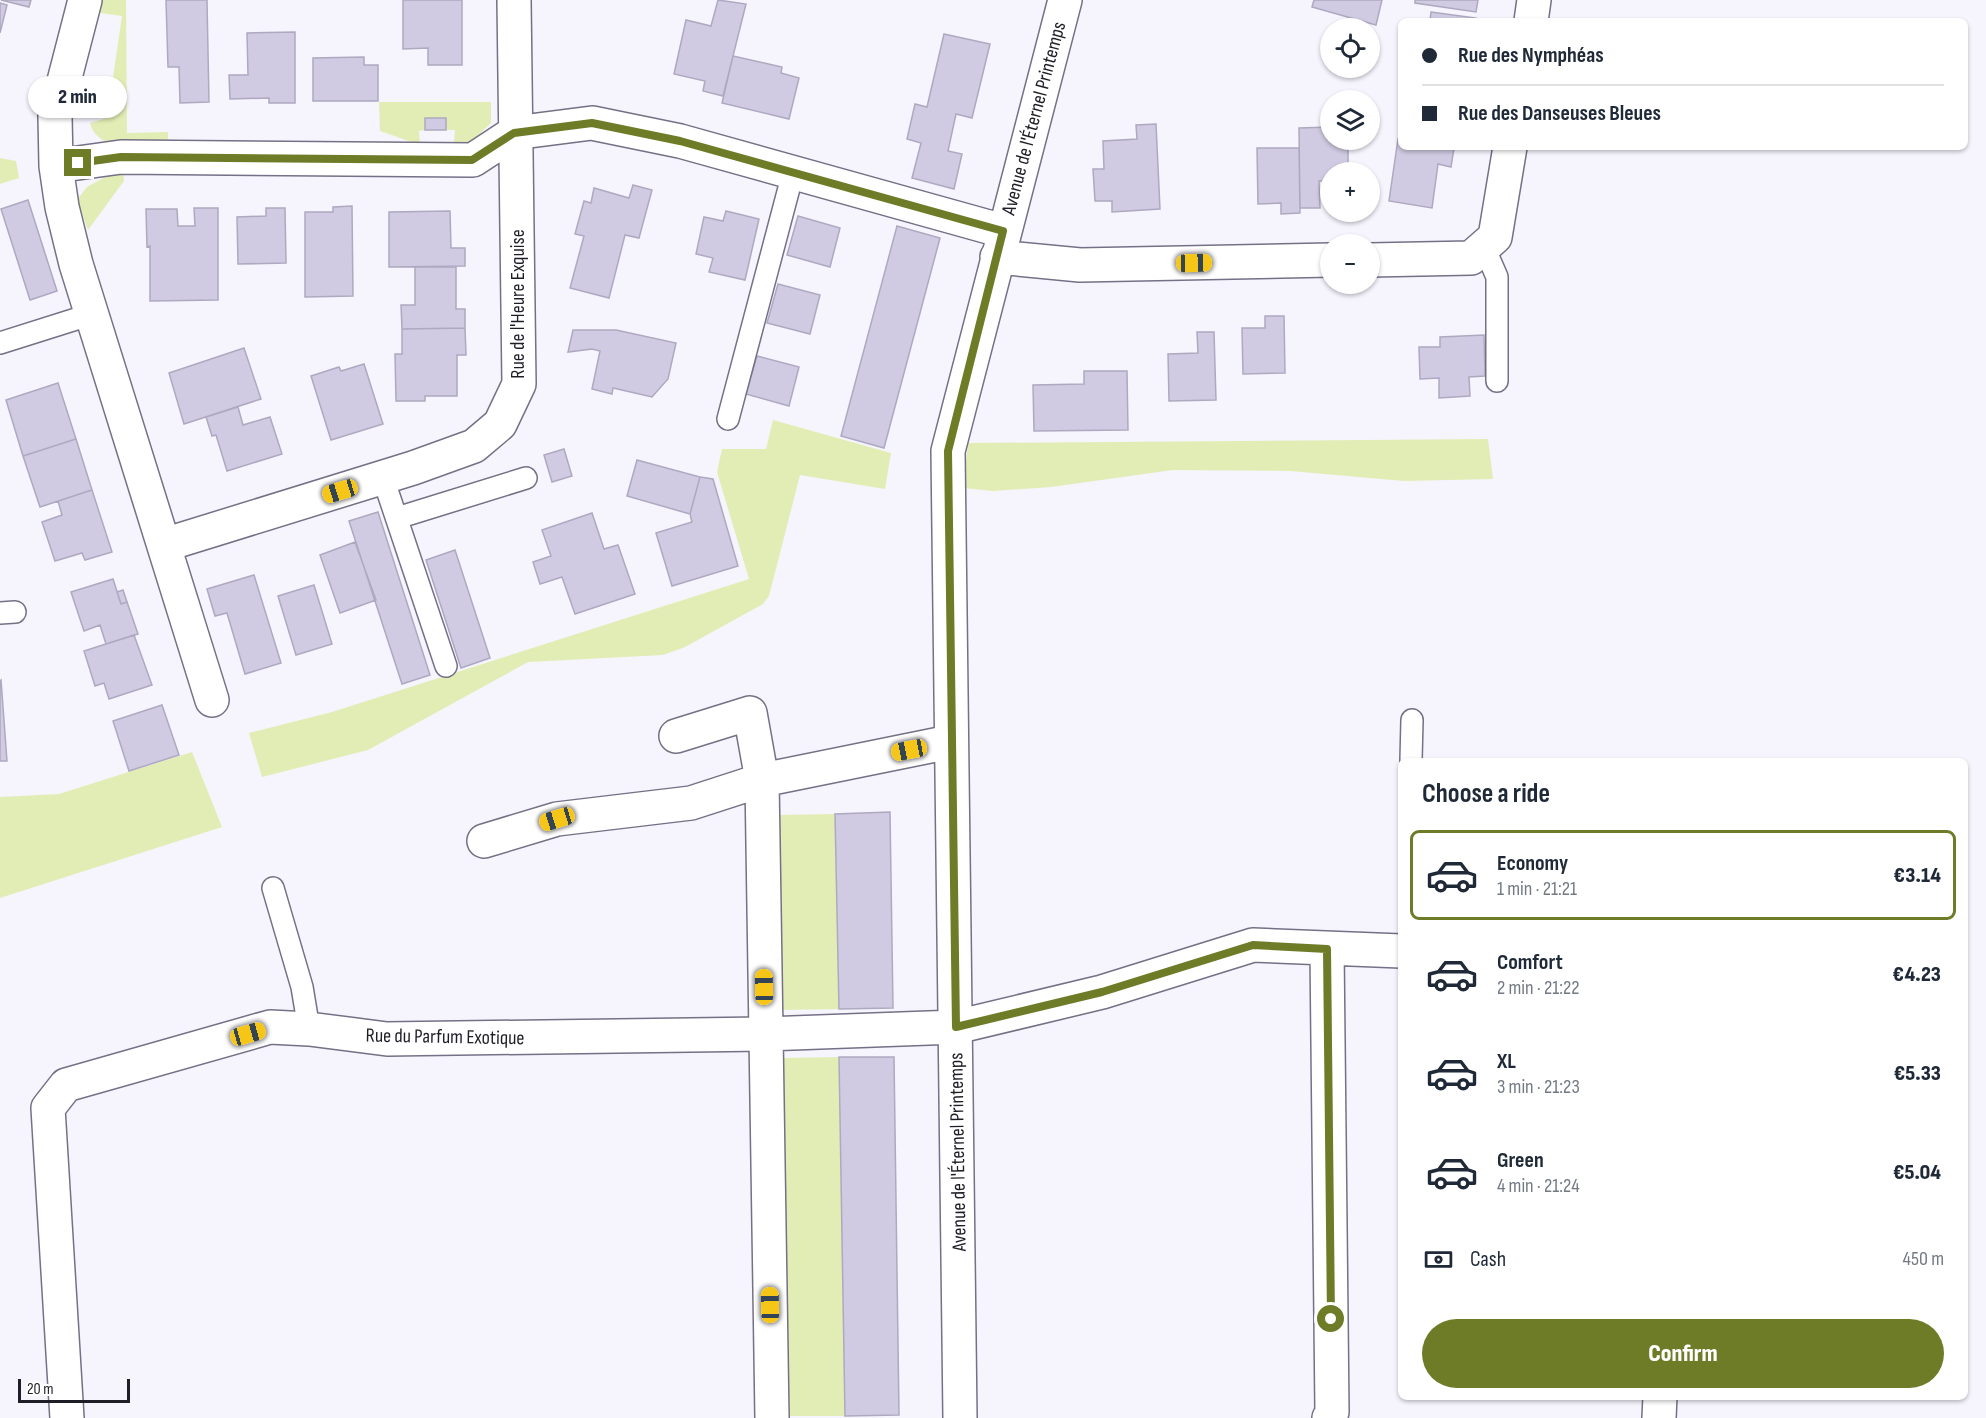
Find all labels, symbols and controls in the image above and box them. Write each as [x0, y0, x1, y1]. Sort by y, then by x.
map controls [1320, 18, 1380, 294]
button: locate [1320, 18, 1380, 78]
street label: Avenue de l'Éternel Printemps [996, 19, 1071, 218]
text: Rue des Nymphéas [1458, 42, 1604, 69]
callout: 2 min [28, 76, 128, 118]
text: 2 min [58, 85, 97, 109]
button: layers [1320, 90, 1380, 150]
text: Rue des Danseuses Bleues [1458, 100, 1661, 127]
route end [64, 149, 91, 176]
button: + [1320, 162, 1380, 222]
street label: Rue de l'Heure Exquise [506, 229, 530, 379]
button: − [1320, 234, 1380, 294]
car [1176, 254, 1212, 272]
car [320, 477, 360, 505]
car [890, 738, 928, 762]
text: Choose a ride [1422, 778, 1550, 810]
car [537, 805, 577, 833]
icon: car [1425, 848, 1479, 902]
text: Economy [1497, 850, 1568, 877]
text: €3.14 [1894, 862, 1941, 889]
text: 1 min · 21:21 [1497, 877, 1577, 901]
icon: car [1425, 947, 1479, 1001]
text: Comfort [1497, 949, 1563, 976]
text: €4.23 [1893, 961, 1941, 988]
car [755, 969, 773, 1005]
text: 2 min · 21:22 [1497, 976, 1579, 1000]
car [228, 1020, 268, 1048]
street label: Rue du Parfum Exotique [365, 1024, 525, 1050]
icon: car [1425, 1046, 1479, 1100]
text: XL [1497, 1048, 1516, 1075]
street label: Avenue de l'Éternel Printemps [944, 1052, 972, 1253]
text: €5.33 [1894, 1060, 1941, 1087]
text: 3 min · 21:23 [1497, 1075, 1580, 1099]
icon: car [1425, 1145, 1479, 1199]
text: Green [1497, 1147, 1544, 1174]
text: €5.04 [1893, 1159, 1941, 1186]
text: 4 min · 21:24 [1497, 1174, 1580, 1198]
icon: cash [1422, 1243, 1455, 1276]
text: Cash [1470, 1246, 1506, 1273]
text: 450 m [1903, 1247, 1944, 1271]
car [761, 1287, 779, 1323]
route start [1317, 1305, 1344, 1332]
button: Confirm [1422, 1319, 1944, 1388]
scale bar [18, 1376, 130, 1404]
text: 20 m [27, 1380, 54, 1399]

